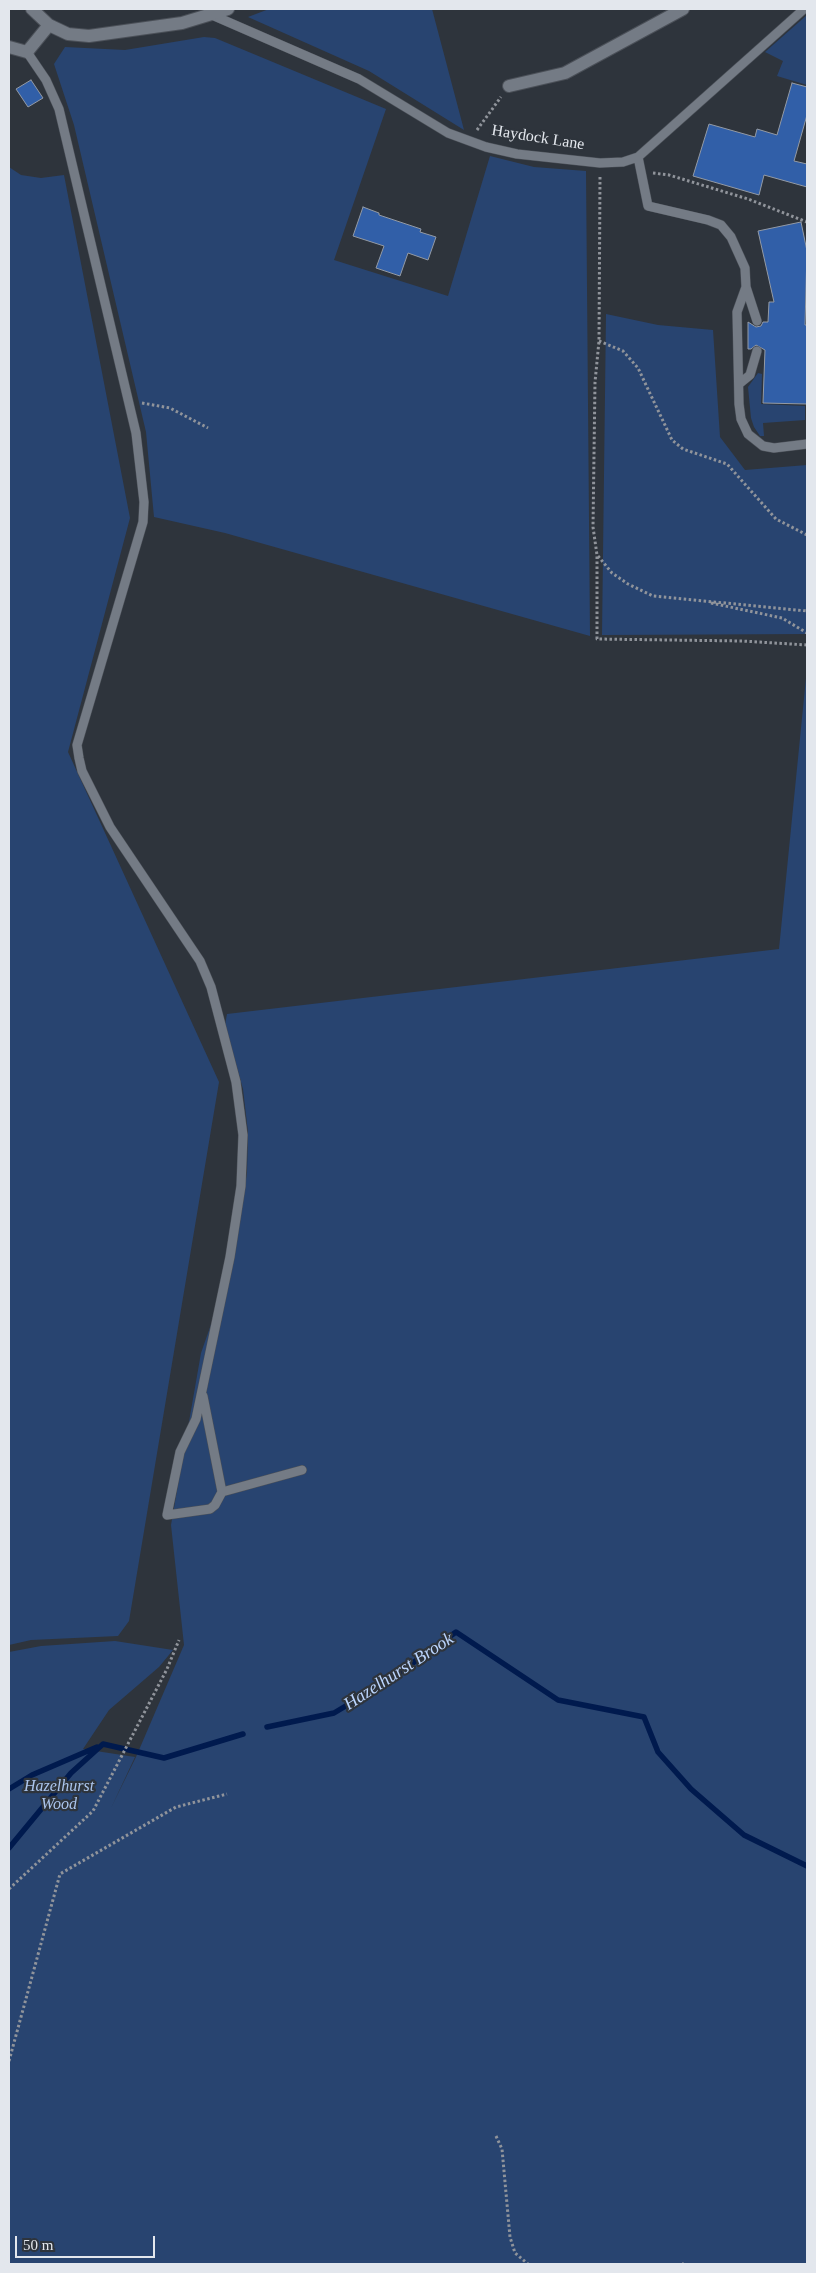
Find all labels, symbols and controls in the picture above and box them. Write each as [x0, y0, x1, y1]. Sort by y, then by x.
street label: Haydock Lane [490, 121, 586, 155]
water label: Hazelhurst Brook [340, 1628, 458, 1716]
park label: Hazelhurst Wood [24, 1777, 94, 1815]
scale bar [18, 2226, 158, 2258]
text: 50 m [23, 2237, 53, 2253]

